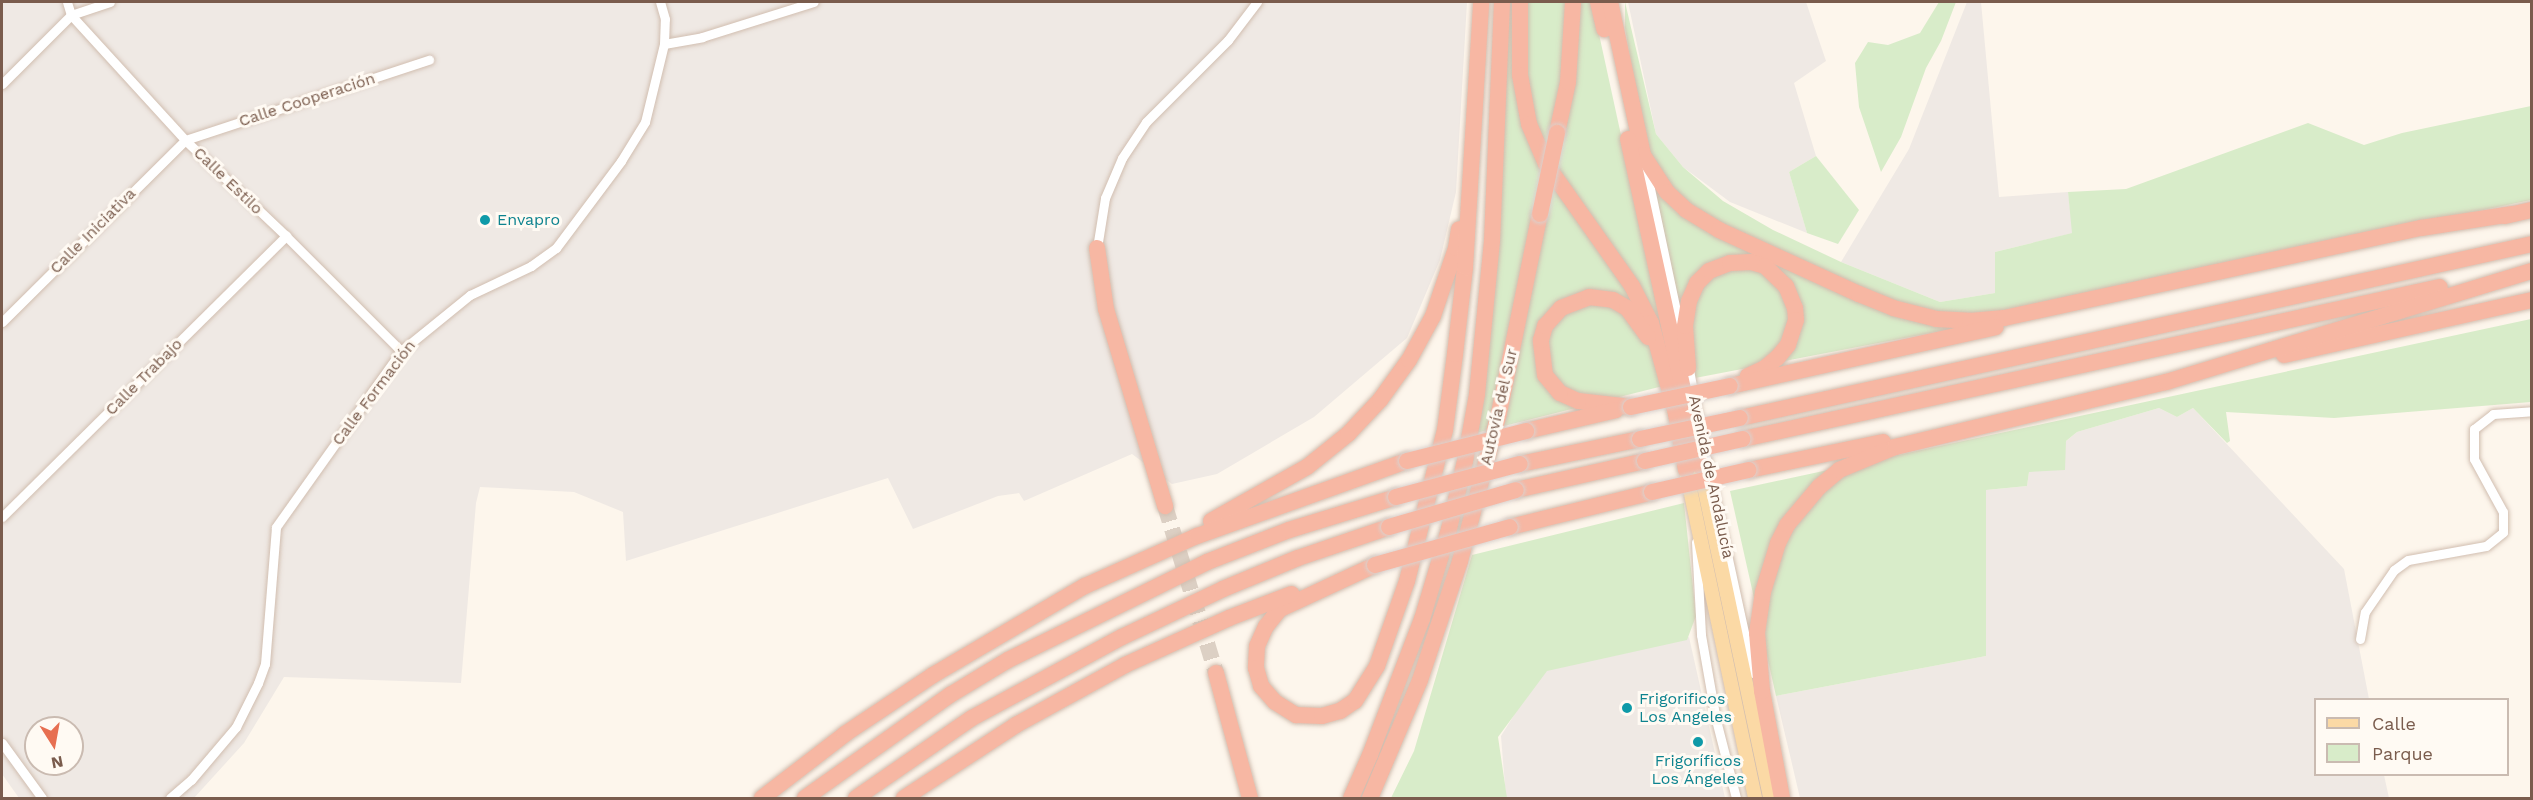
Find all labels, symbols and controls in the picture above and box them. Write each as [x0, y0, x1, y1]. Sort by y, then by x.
street label: Calle Cooperación [236, 69, 378, 131]
street label: Calle Estilo [189, 143, 267, 219]
street label: Calle Iniciativa [46, 184, 140, 278]
place label: Envapro [497, 210, 560, 230]
marker: Envapro [478, 213, 492, 227]
street label: Calle Trabajo [101, 334, 187, 420]
street label: Calle Formación [328, 337, 420, 449]
street label: Autovía del Sur [1476, 346, 1522, 468]
street label: Avenida de Andalucía [1684, 393, 1738, 561]
place label: Frigorificos Los Angeles [1639, 689, 1733, 727]
legend [2314, 698, 2509, 776]
marker: Frigorificos Los Angeles [1620, 701, 1634, 715]
text: Calle [2372, 713, 2416, 734]
north arrow [24, 716, 84, 776]
marker: Frigoríficos Los Ángeles [1691, 735, 1705, 749]
text: Parque [2372, 743, 2433, 764]
place label: Frigoríficos Los Ángeles [1651, 751, 1745, 789]
text: N [50, 752, 65, 773]

